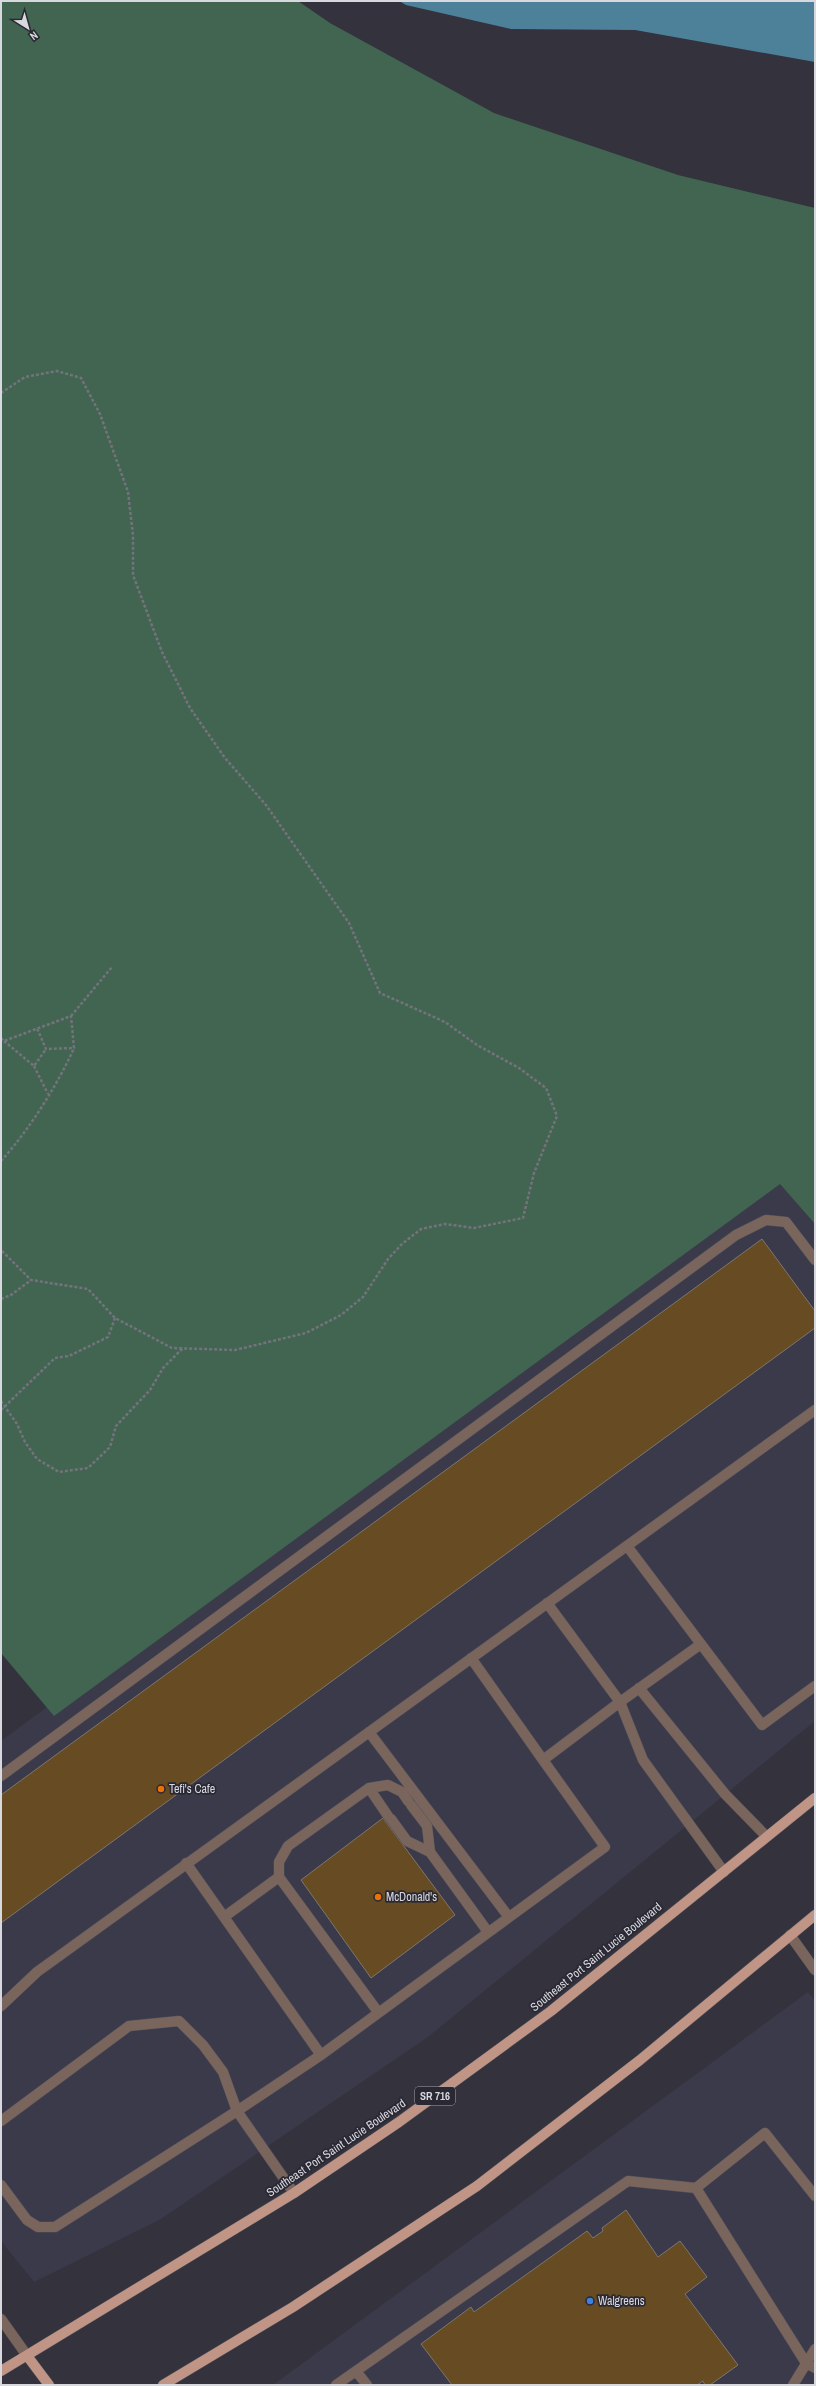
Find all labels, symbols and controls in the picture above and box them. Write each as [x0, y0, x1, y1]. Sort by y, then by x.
north arrow [8, 8, 48, 48]
text: N [27, 28, 41, 44]
place label: Tefi's Cafe [169, 1781, 215, 1797]
marker: Tefi's Cafe [156, 1784, 166, 1794]
place label: McDonald's [386, 1889, 437, 1905]
marker: McDonald's [373, 1892, 383, 1902]
street label: Southeast Port Saint Lucie Boulevard [527, 1899, 665, 2015]
road number: SR 716 [415, 2087, 455, 2105]
street label: Southeast Port Saint Lucie Boulevard [263, 2095, 409, 2201]
place label: Walgreens [598, 2293, 645, 2309]
marker: Walgreens [585, 2296, 595, 2306]

